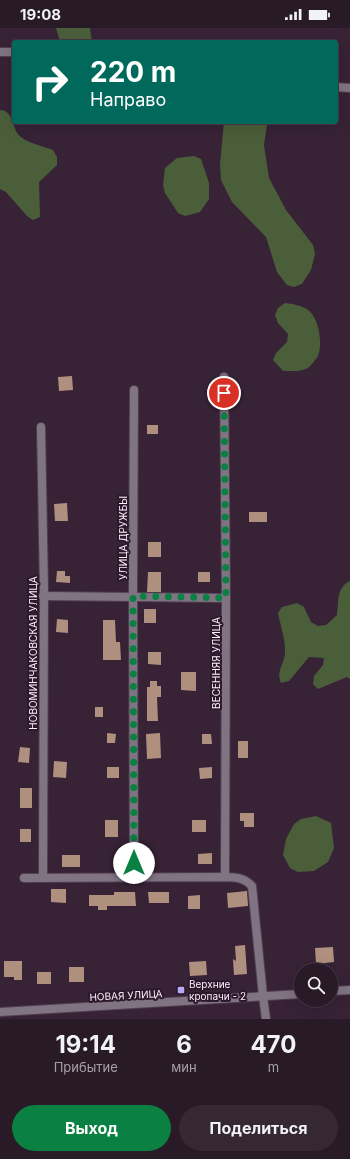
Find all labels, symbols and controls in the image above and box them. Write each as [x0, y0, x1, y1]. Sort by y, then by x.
text: 19:08 [20, 5, 61, 24]
text: 220 m [90, 55, 176, 89]
icon: right [24, 56, 76, 108]
text: Направо [90, 89, 166, 110]
pin [207, 376, 241, 410]
icon: arrive [213, 382, 235, 404]
street label: УЛИЦА ДРУЖБЫ [117, 496, 129, 580]
street label: НОВОМИНЧАКОВСКАЯ УЛИЦА [27, 576, 39, 730]
street label: ВЕСЕННЯЯ УЛИЦА [210, 617, 222, 709]
position arrow [113, 842, 155, 884]
map controls [294, 963, 338, 1007]
button: search [294, 963, 338, 1007]
place label: Верхние кропачи - 2 [189, 978, 246, 1002]
marker: Верхние кропачи - 2 [176, 985, 186, 995]
street label: НОВАЯ УЛИЦА [89, 987, 163, 1003]
text: 19:14 [55, 1030, 116, 1059]
text: 6 [176, 1030, 192, 1059]
text: 470 [250, 1030, 296, 1059]
text: Прибытие [54, 1059, 118, 1075]
text: мин [171, 1059, 197, 1075]
text: m [268, 1059, 279, 1075]
button: Выход [12, 1105, 171, 1151]
button: Поделиться [179, 1105, 338, 1151]

